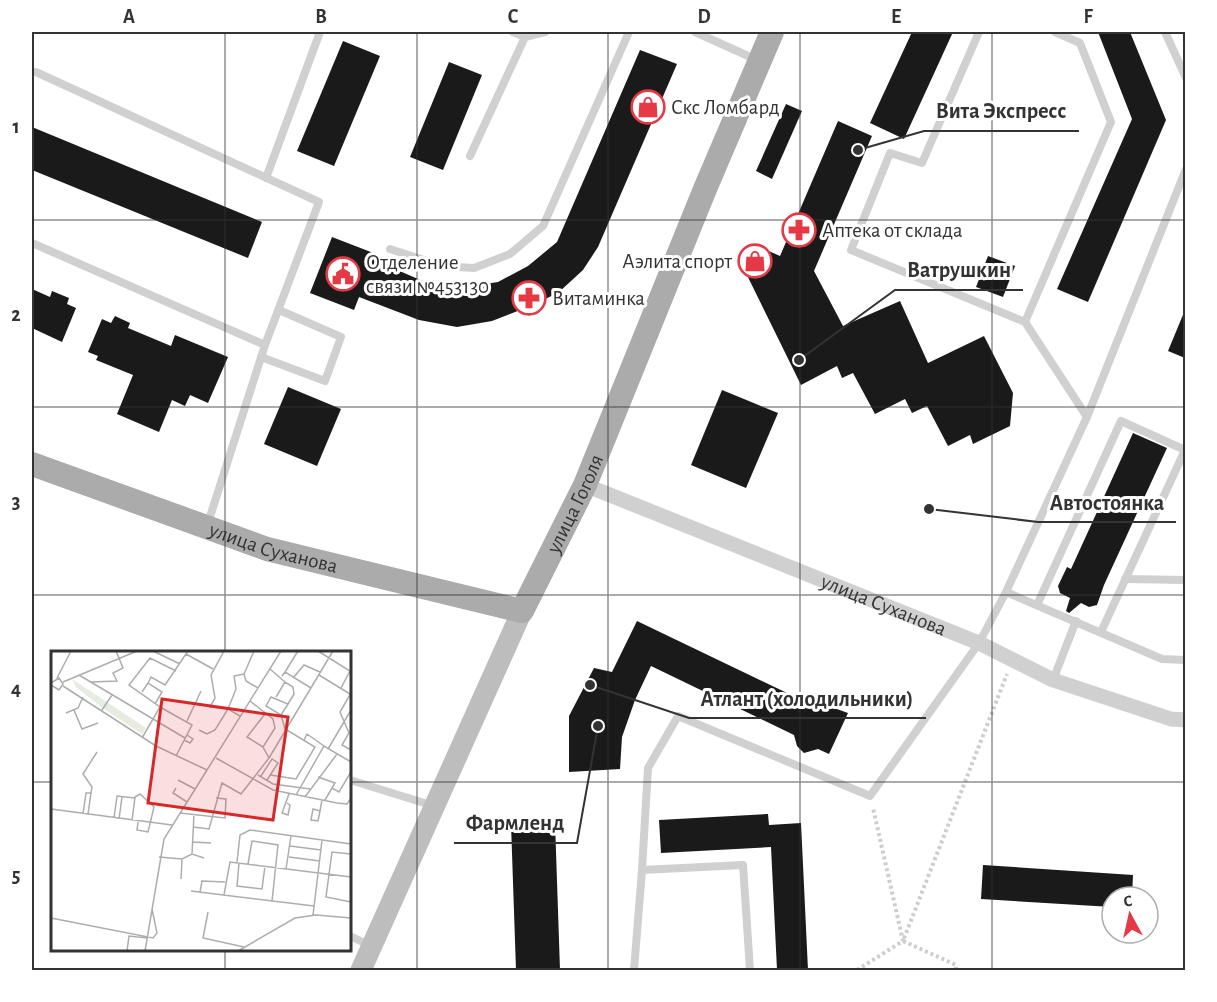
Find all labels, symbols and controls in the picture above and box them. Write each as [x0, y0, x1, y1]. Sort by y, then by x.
text: A [123, 7, 135, 27]
text: B [315, 7, 327, 27]
text: C [508, 7, 519, 27]
text: D [697, 7, 711, 27]
text: E [891, 7, 901, 27]
text: F [1083, 7, 1093, 27]
shop icon: Скс Ломбард [630, 89, 666, 125]
callout: Вита Экспресс [924, 91, 1079, 131]
place label: Скс Ломбард [671, 97, 780, 118]
text: Вита Экспресс [936, 100, 1066, 122]
text: 1 [12, 117, 20, 137]
pharmacy icon: Аптека от склада [781, 212, 817, 248]
place label: Аптека от склада [822, 220, 963, 241]
shop icon: Аэлита спорт [737, 243, 773, 279]
callout: Ватрушкин [895, 250, 1023, 290]
place label: Аэлита спорт [622, 251, 732, 272]
place label: Отделение связи №453130 [366, 252, 489, 297]
public building icon: Отделение связи №453130 [325, 256, 361, 292]
text: Ватрушкин [907, 259, 1011, 282]
pharmacy icon: Витаминка [511, 280, 547, 316]
place label: Витаминка [552, 288, 645, 309]
text: 2 [11, 305, 21, 325]
street label: улица Гоголя [542, 451, 607, 557]
callout: Автостоянка [1038, 482, 1176, 522]
text: 3 [12, 492, 20, 512]
text: Автостоянка [1050, 492, 1164, 514]
street label: улица Суханова [206, 518, 340, 576]
street label: улица Суханова [817, 570, 950, 639]
inset map [51, 651, 351, 951]
callout: Атлант (холодильники) [689, 678, 926, 718]
text: 4 [11, 679, 21, 699]
text: Атлант (холодильники) [701, 688, 913, 710]
callout: Фармленд [454, 803, 577, 843]
text: Фармленд [466, 812, 564, 834]
text: 5 [12, 866, 20, 886]
north arrow [1100, 885, 1160, 945]
text: С [1123, 893, 1134, 910]

